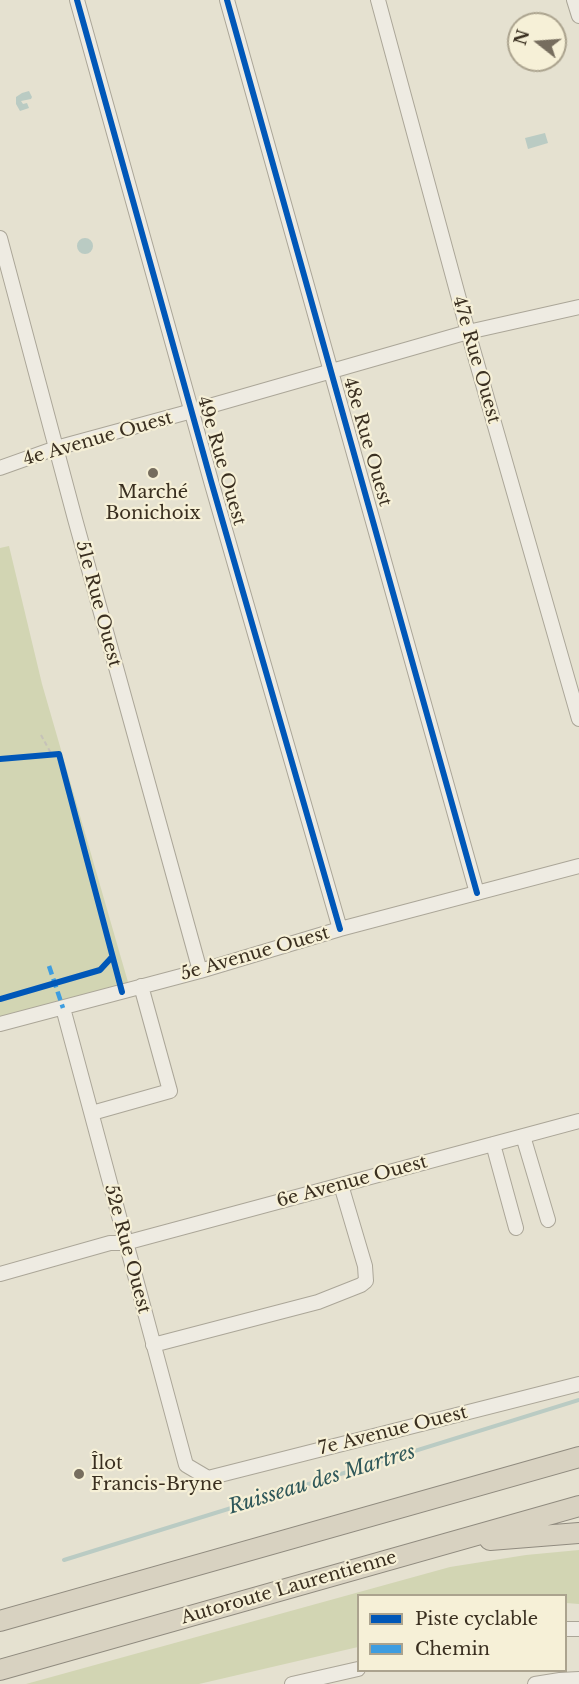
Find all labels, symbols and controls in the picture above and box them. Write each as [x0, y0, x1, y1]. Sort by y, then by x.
north arrow [507, 12, 567, 72]
text: N [510, 27, 533, 47]
street label: 47e Rue Ouest [448, 294, 504, 426]
street label: 48e Rue Ouest [338, 375, 396, 509]
street label: 49e Rue Ouest [192, 394, 250, 528]
street label: 4e Avenue Ouest [21, 407, 175, 471]
marker: Marché Bonichoix [146, 466, 160, 480]
place label: Marché Bonichoix [105, 482, 201, 524]
street label: 51e Rue Ouest [71, 538, 125, 670]
street label: 5e Avenue Ouest [178, 922, 332, 986]
street label: 6e Avenue Ouest [274, 1151, 430, 1213]
street label: 52e Rue Ouest [99, 1182, 155, 1316]
street label: 7e Avenue Ouest [316, 1402, 470, 1460]
water label: Ruisseau des Martres [226, 1440, 418, 1520]
place label: Îlot Francis-Bryne [91, 1453, 223, 1496]
marker: Îlot Francis-Bryne [72, 1467, 86, 1481]
street label: Autoroute Laurentienne [179, 1547, 399, 1629]
legend [357, 1594, 567, 1672]
text: Piste cyclable [415, 1608, 538, 1630]
text: Chemin [415, 1638, 490, 1660]

